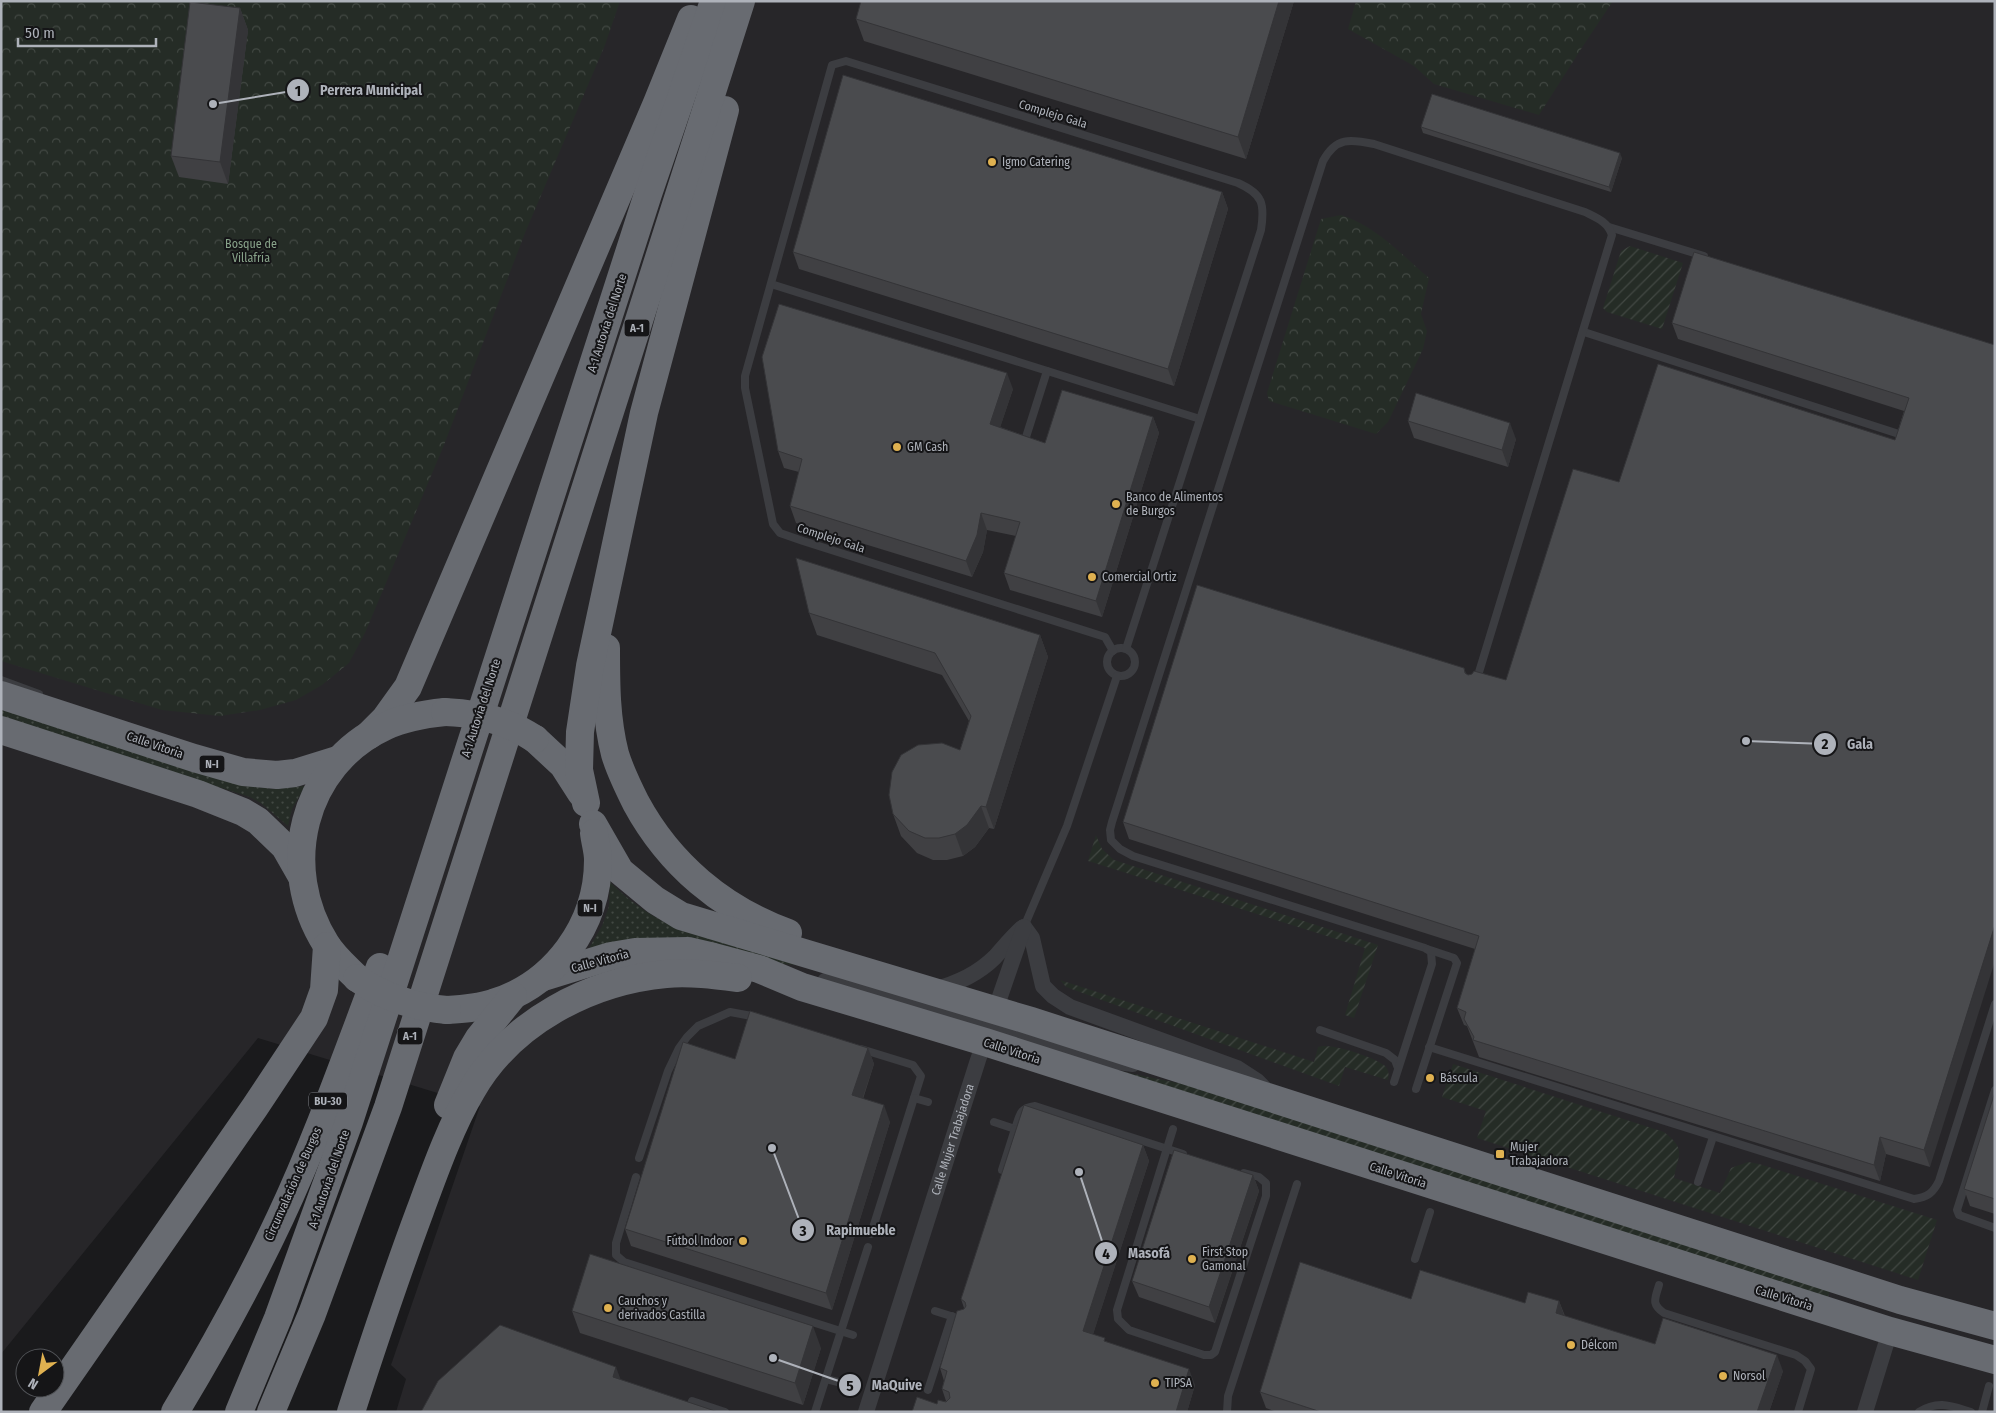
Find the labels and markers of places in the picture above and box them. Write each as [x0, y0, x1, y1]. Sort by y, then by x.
callout: Perrera Municipal [285, 76, 432, 105]
place label: Igmo Catering [1002, 155, 1070, 169]
marker: Igmo Catering [986, 156, 998, 168]
place label: GM Cash [907, 440, 948, 454]
marker: GM Cash [891, 441, 903, 453]
place label: Banco de Alimentos de Burgos [1126, 490, 1223, 518]
marker: Banco de Alimentos de Burgos [1110, 498, 1122, 510]
place label: Comercial Ortiz [1102, 570, 1177, 584]
marker: Comercial Ortiz [1086, 571, 1098, 583]
callout: Gala [1812, 730, 1883, 759]
place label: Báscula [1440, 1071, 1478, 1085]
marker: Báscula [1424, 1072, 1436, 1084]
place label: Mujer Trabajadora [1510, 1140, 1568, 1168]
marker: Mujer Trabajadora [1494, 1148, 1506, 1160]
callout: Rapimueble [791, 1216, 905, 1245]
place label: Fútbol Indoor [667, 1234, 734, 1248]
marker: Fútbol Indoor [737, 1235, 749, 1247]
callout: Masofá [1093, 1239, 1180, 1268]
place label: First Stop Gamonal [1202, 1245, 1248, 1273]
marker: First Stop Gamonal [1186, 1253, 1198, 1265]
place label: Cauchos y derivados Castilla [618, 1294, 705, 1322]
marker: Cauchos y derivados Castilla [602, 1302, 614, 1314]
place label: Délcom [1581, 1338, 1617, 1352]
marker: Délcom [1565, 1339, 1577, 1351]
place label: Norsol [1733, 1369, 1765, 1383]
marker: Norsol [1717, 1370, 1729, 1382]
callout: MaQuive [837, 1371, 932, 1400]
place label: TIPSA [1165, 1376, 1193, 1390]
marker: TIPSA [1149, 1377, 1161, 1389]

